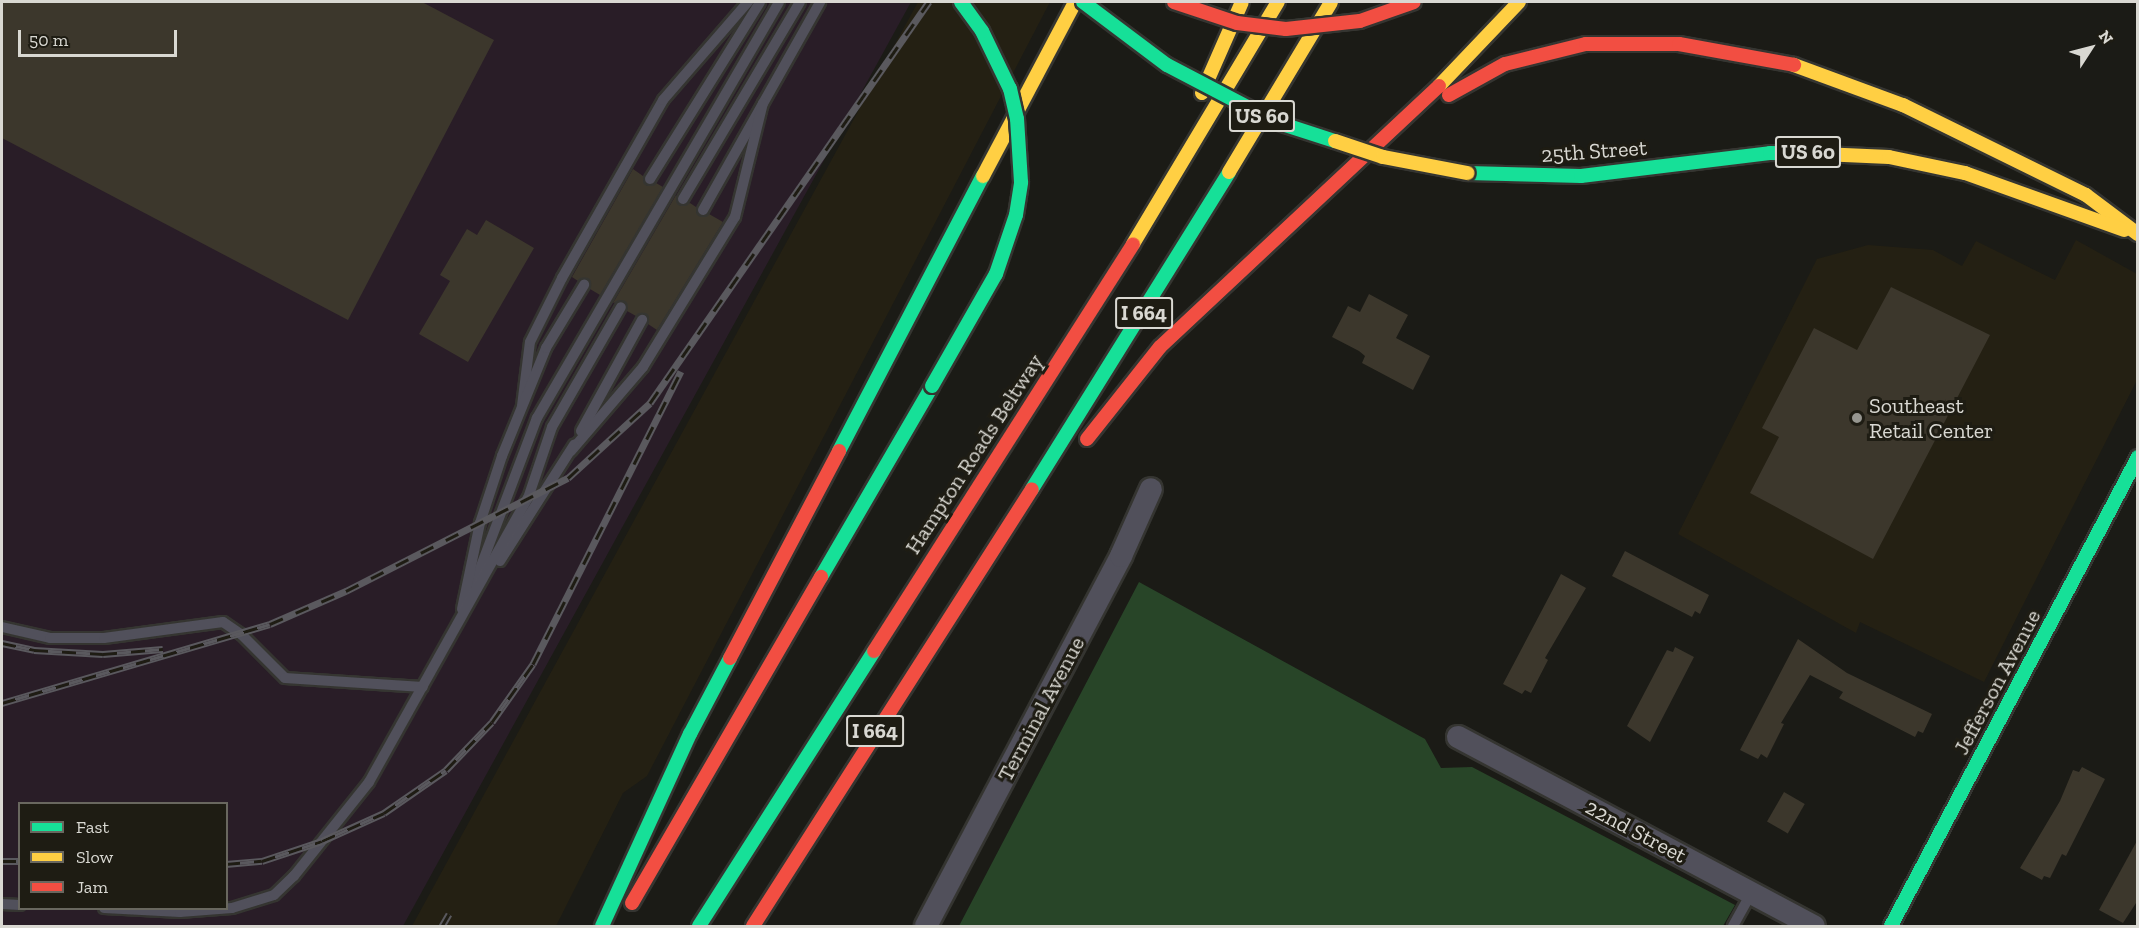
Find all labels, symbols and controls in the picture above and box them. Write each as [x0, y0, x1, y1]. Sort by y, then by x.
scale bar [21, 18, 180, 56]
north arrow [2061, 18, 2121, 78]
text: N [2095, 27, 2117, 48]
text: 50 m [29, 29, 68, 51]
road number: US 60 [1228, 98, 1296, 134]
street label: 25th Street [1540, 134, 1648, 168]
road number: US 60 [1774, 134, 1842, 170]
road number: I 664 [1114, 295, 1174, 331]
street label: Hampton Roads Beltway [899, 349, 1049, 559]
place label: Southeast Retail Center [1869, 392, 1993, 444]
marker: Southeast Retail Center [1850, 411, 1864, 425]
street label: Jefferson Avenue [1948, 605, 2046, 759]
street label: Terminal Avenue [992, 632, 1090, 786]
road number: I 664 [845, 713, 905, 749]
street label: 22nd Street [1581, 793, 1691, 869]
legend [18, 802, 228, 910]
text: Fast [76, 816, 109, 838]
text: Slow [76, 846, 113, 868]
text: Jam [76, 876, 108, 898]

